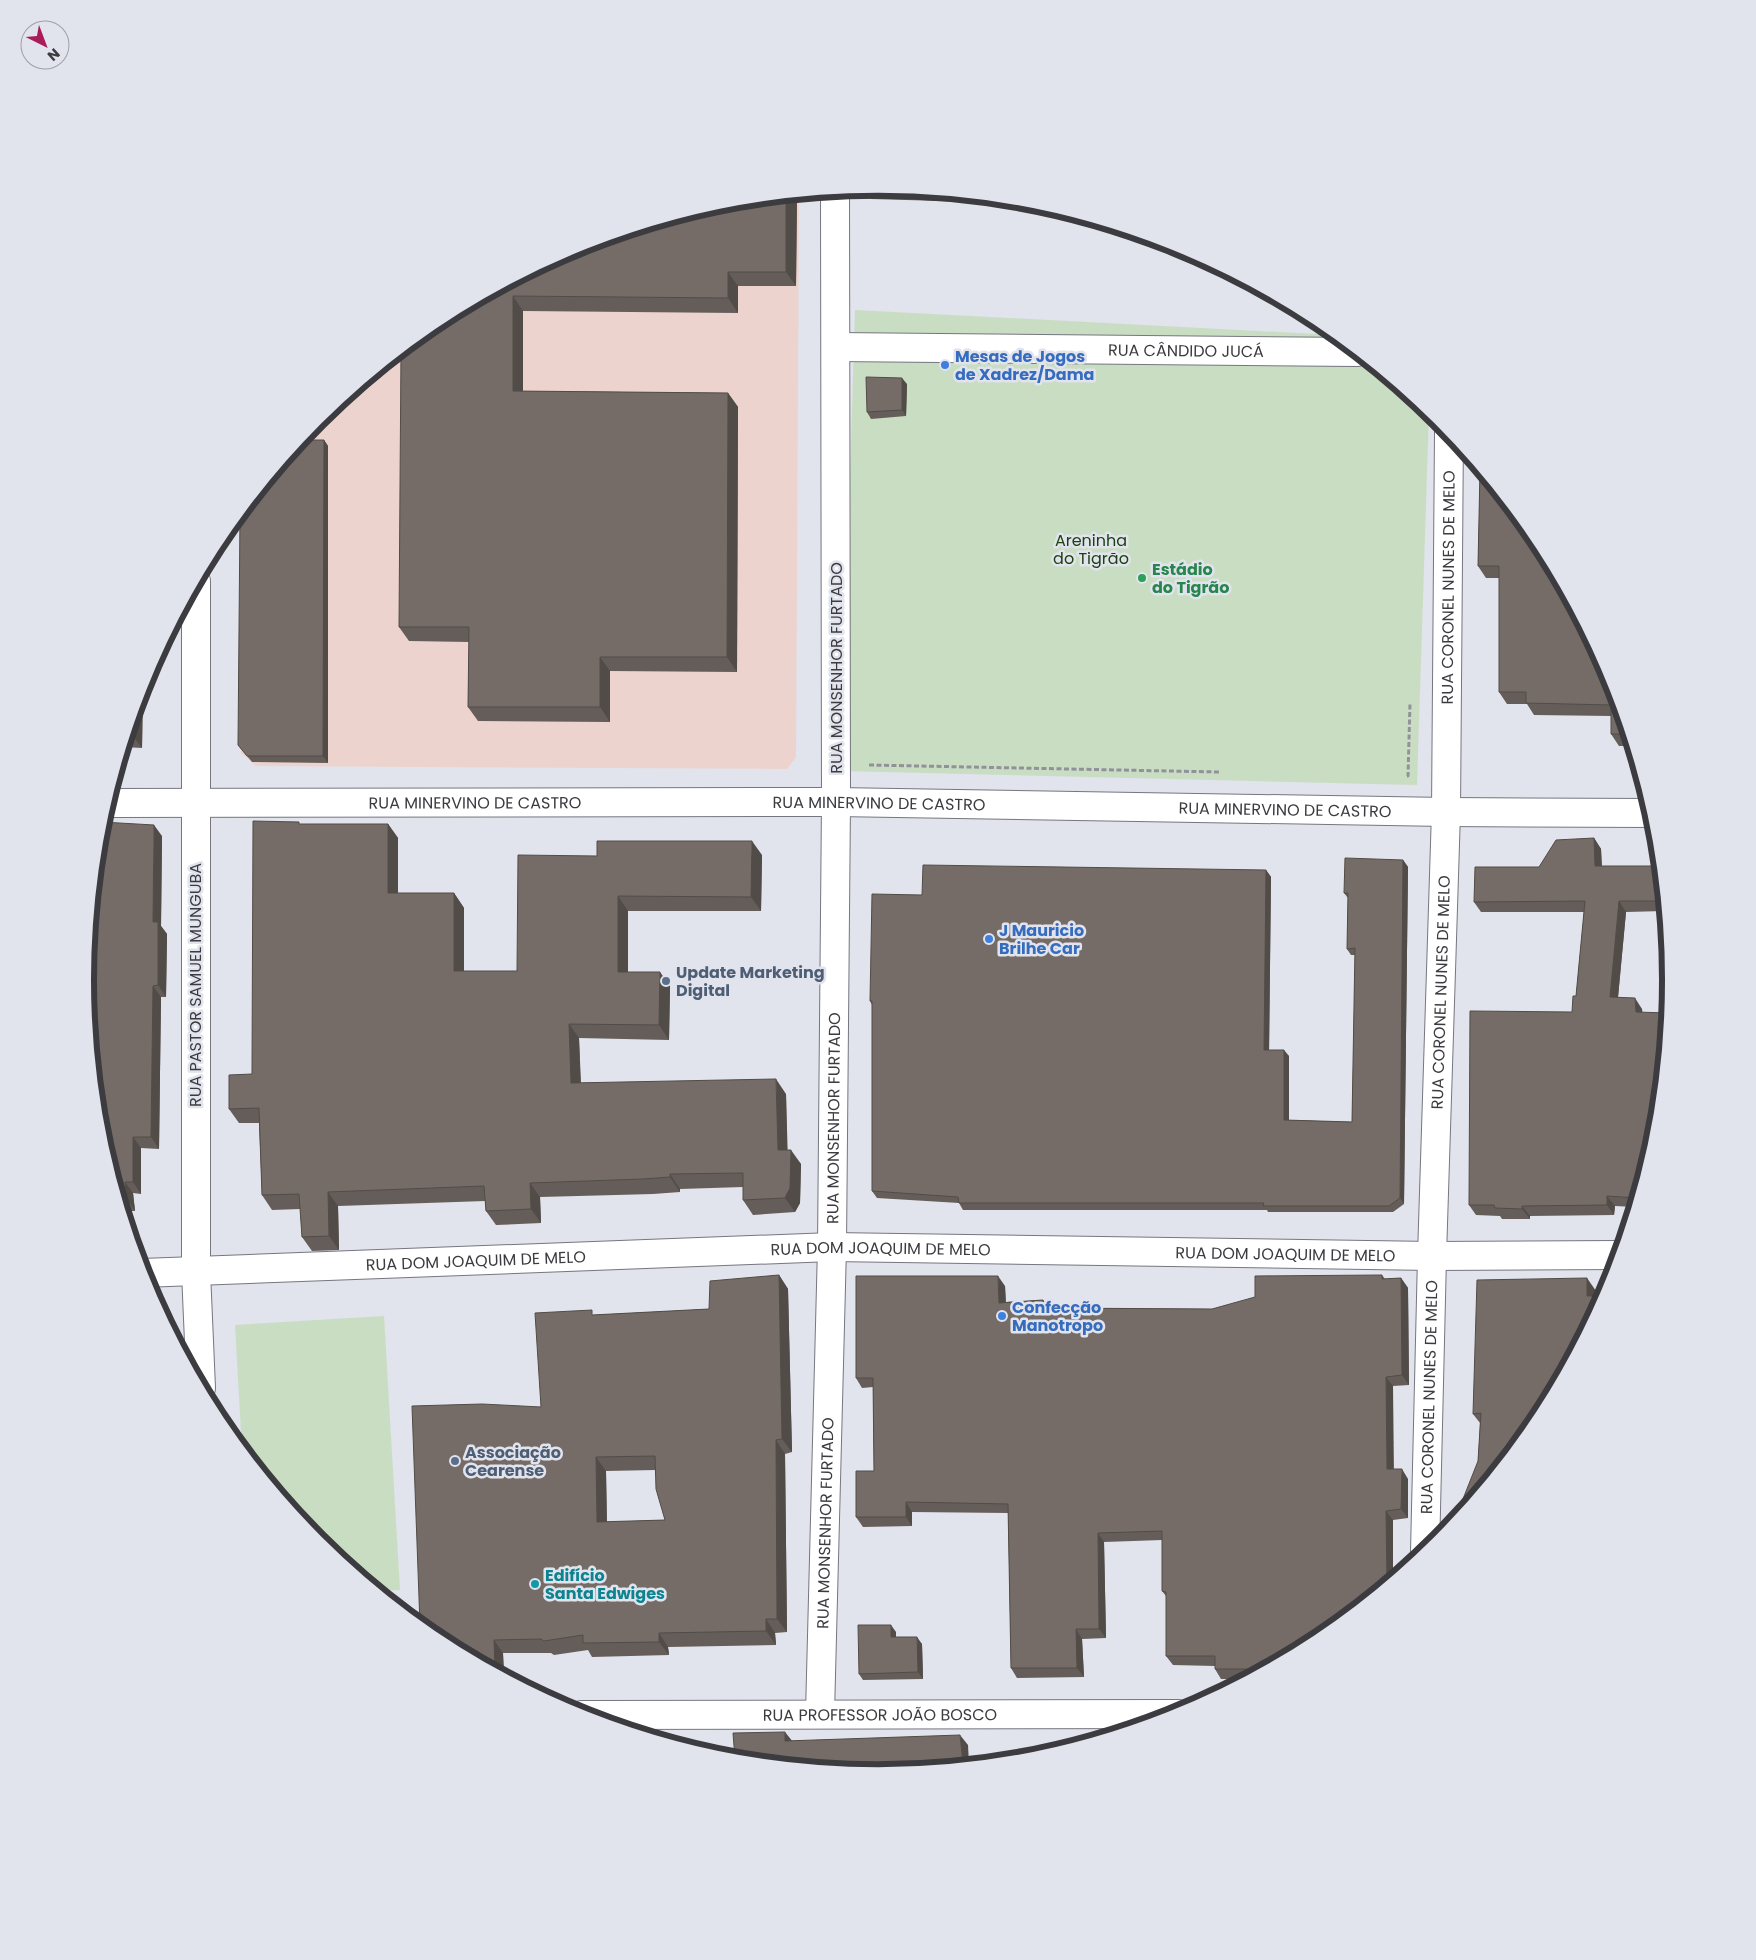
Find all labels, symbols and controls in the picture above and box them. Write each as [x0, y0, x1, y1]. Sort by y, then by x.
north arrow [20, 20, 70, 70]
text: N [43, 44, 64, 66]
street label: RUA CÂNDIDO JUCÁ [1108, 338, 1264, 363]
place label: Mesas de Jogos de Xadrez/Dama [955, 345, 1094, 386]
marker: Mesas de Jogos de Xadrez/Dama [939, 359, 951, 371]
street label: RUA CORONEL NUNES DE MELO [1435, 470, 1460, 704]
park label: Areninha do Tigrão [1053, 529, 1129, 570]
place label: Estádio do Tigrão [1152, 558, 1229, 599]
street label: RUA MONSENHOR FURTADO [825, 562, 848, 774]
marker: Estádio do Tigrão [1136, 572, 1148, 584]
street label: RUA MINERVINO DE CASTRO [773, 790, 986, 816]
street label: RUA MINERVINO DE CASTRO [369, 791, 581, 814]
street label: RUA MINERVINO DE CASTRO [1178, 796, 1391, 823]
street label: RUA PASTOR SAMUEL MUNGUBA [184, 863, 207, 1107]
street label: RUA CORONEL NUNES DE MELO [1425, 875, 1456, 1110]
place label: J Mauricio Brilhe Car [999, 919, 1084, 960]
marker: J Mauricio Brilhe Car [983, 933, 995, 945]
place label: Update Marketing Digital [676, 961, 825, 1002]
marker: Update Marketing Digital [660, 975, 672, 987]
street label: RUA MONSENHOR FURTADO [821, 1012, 846, 1224]
street label: RUA DOM JOAQUIM DE MELO [770, 1235, 991, 1261]
street label: RUA DOM JOAQUIM DE MELO [1175, 1241, 1396, 1267]
street label: RUA DOM JOAQUIM DE MELO [365, 1245, 586, 1276]
street label: RUA CORONEL NUNES DE MELO [1414, 1280, 1443, 1514]
place label: Confecção Manotropo [1012, 1296, 1103, 1337]
marker: Confecção Manotropo [996, 1310, 1008, 1322]
street label: RUA MONSENHOR FURTADO [811, 1417, 839, 1629]
place label: Associação Cearense [465, 1441, 561, 1482]
marker: Associação Cearense [449, 1455, 461, 1467]
place label: Edifício Santa Edwiges [545, 1564, 665, 1605]
marker: Edifício Santa Edwiges [529, 1578, 541, 1590]
street label: RUA PROFESSOR JOÃO BOSCO [763, 1703, 997, 1726]

